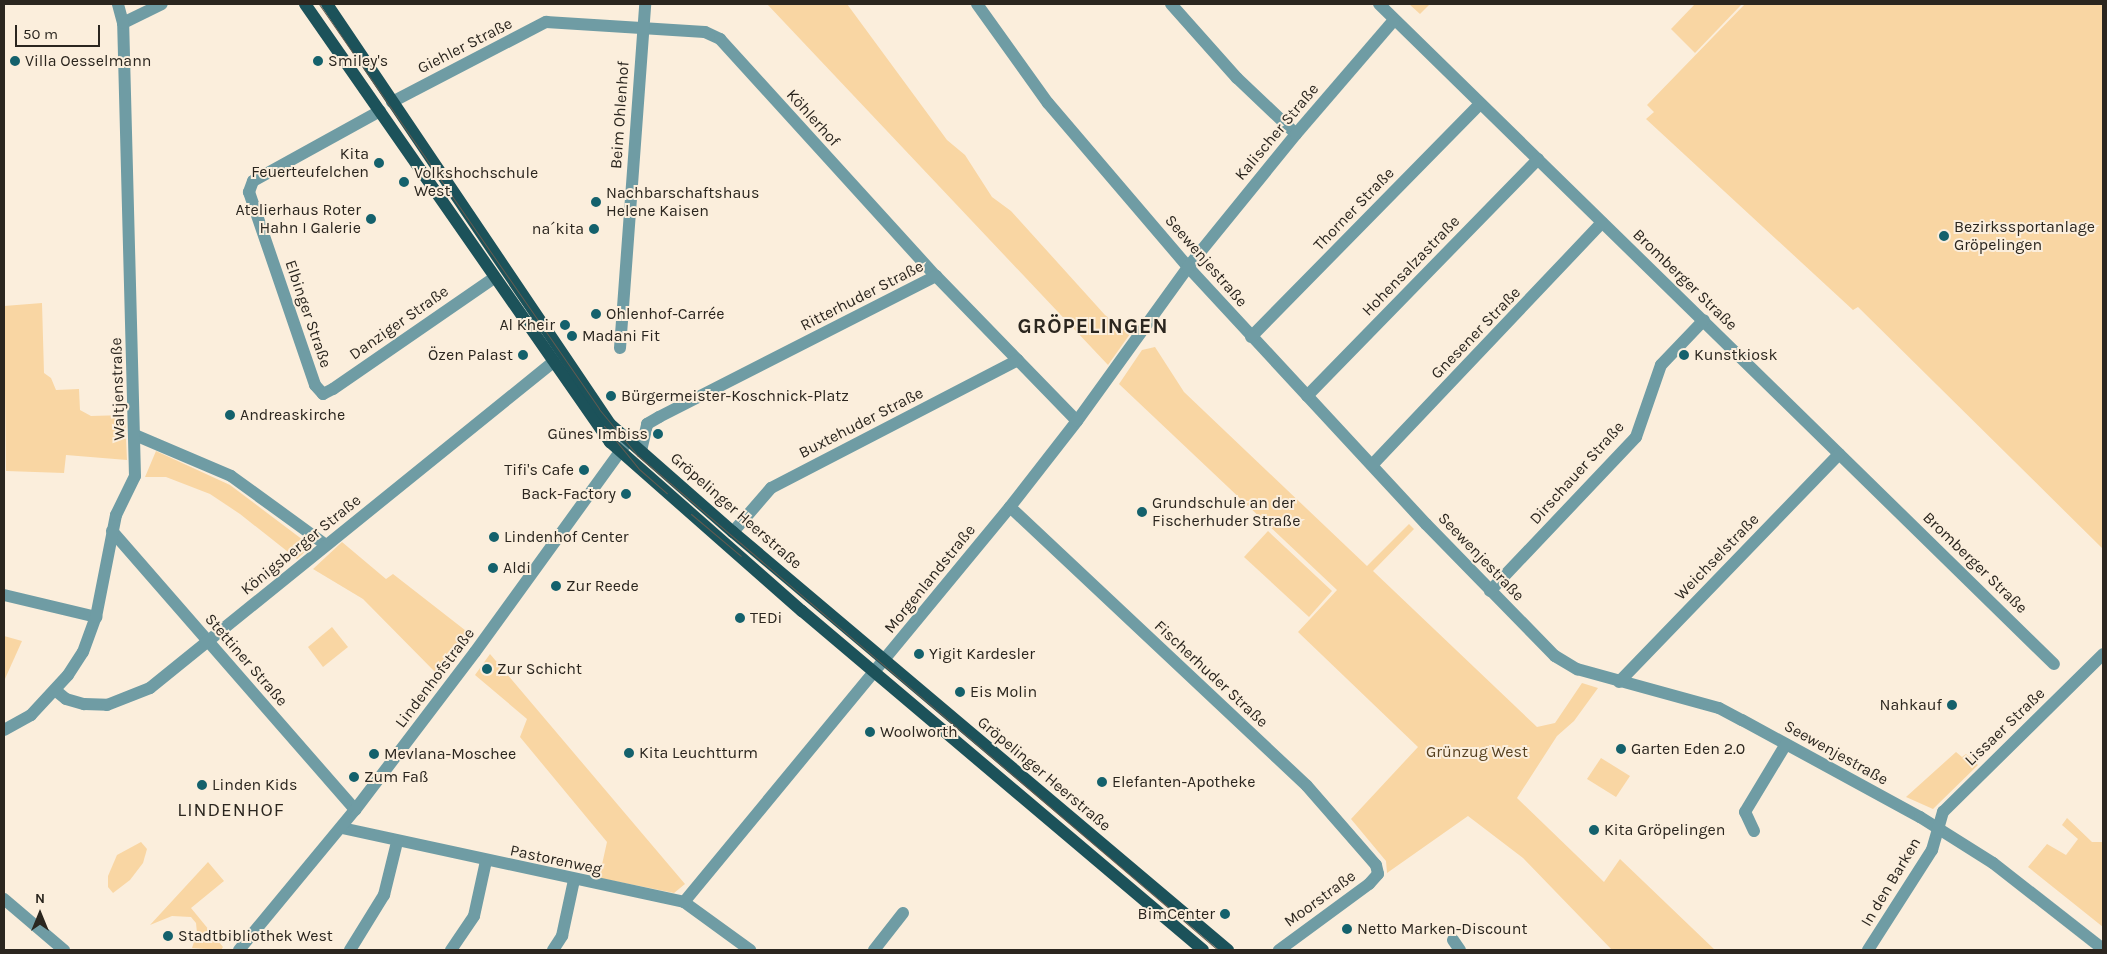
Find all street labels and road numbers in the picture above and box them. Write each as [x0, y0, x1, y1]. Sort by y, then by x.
street label: Giehler Straße [415, 14, 515, 78]
street label: Beim Ohlenhof [607, 61, 633, 169]
street label: Kalischer Straße [1231, 80, 1323, 184]
street label: Köhlerhof [782, 85, 844, 151]
street label: Thorner Straße [1310, 164, 1398, 254]
street label: Seewenjestraße [1161, 211, 1251, 311]
street label: Hohensalzastraße [1358, 212, 1464, 320]
street label: Bromberger Straße [1629, 225, 1741, 335]
street label: Ritterhuder Straße [797, 257, 927, 335]
street label: Elbinger Straße [281, 258, 335, 370]
street label: Danziger Straße [346, 282, 452, 364]
street label: Gnesener Straße [1427, 283, 1525, 383]
street label: Waltjenstraße [107, 337, 129, 441]
street label: Buxtehuder Straße [796, 383, 926, 463]
street label: Dirschauer Straße [1526, 418, 1628, 528]
street label: Gröpelinger Heerstraße [666, 449, 806, 573]
street label: Königsberger Straße [237, 491, 365, 599]
street label: Bromberger Straße [1919, 508, 2031, 618]
street label: Seewenjestraße [1434, 509, 1528, 605]
street label: Weichselstraße [1671, 510, 1763, 604]
street label: Morgenlandstraße [880, 521, 980, 637]
street label: Stettiner Straße [201, 610, 291, 710]
street label: Fischerhuder Straße [1150, 616, 1272, 732]
street label: Lindenhofstraße [391, 624, 479, 732]
street label: Lissaer Straße [1961, 684, 2049, 770]
street label: Gröpelinger Heerstraße [973, 713, 1115, 835]
street label: Seewenjestraße [1781, 717, 1891, 789]
street label: In den Barken [1857, 834, 1925, 930]
street label: Pastorenweg [508, 841, 604, 879]
street label: Moorstraße [1280, 867, 1360, 931]

